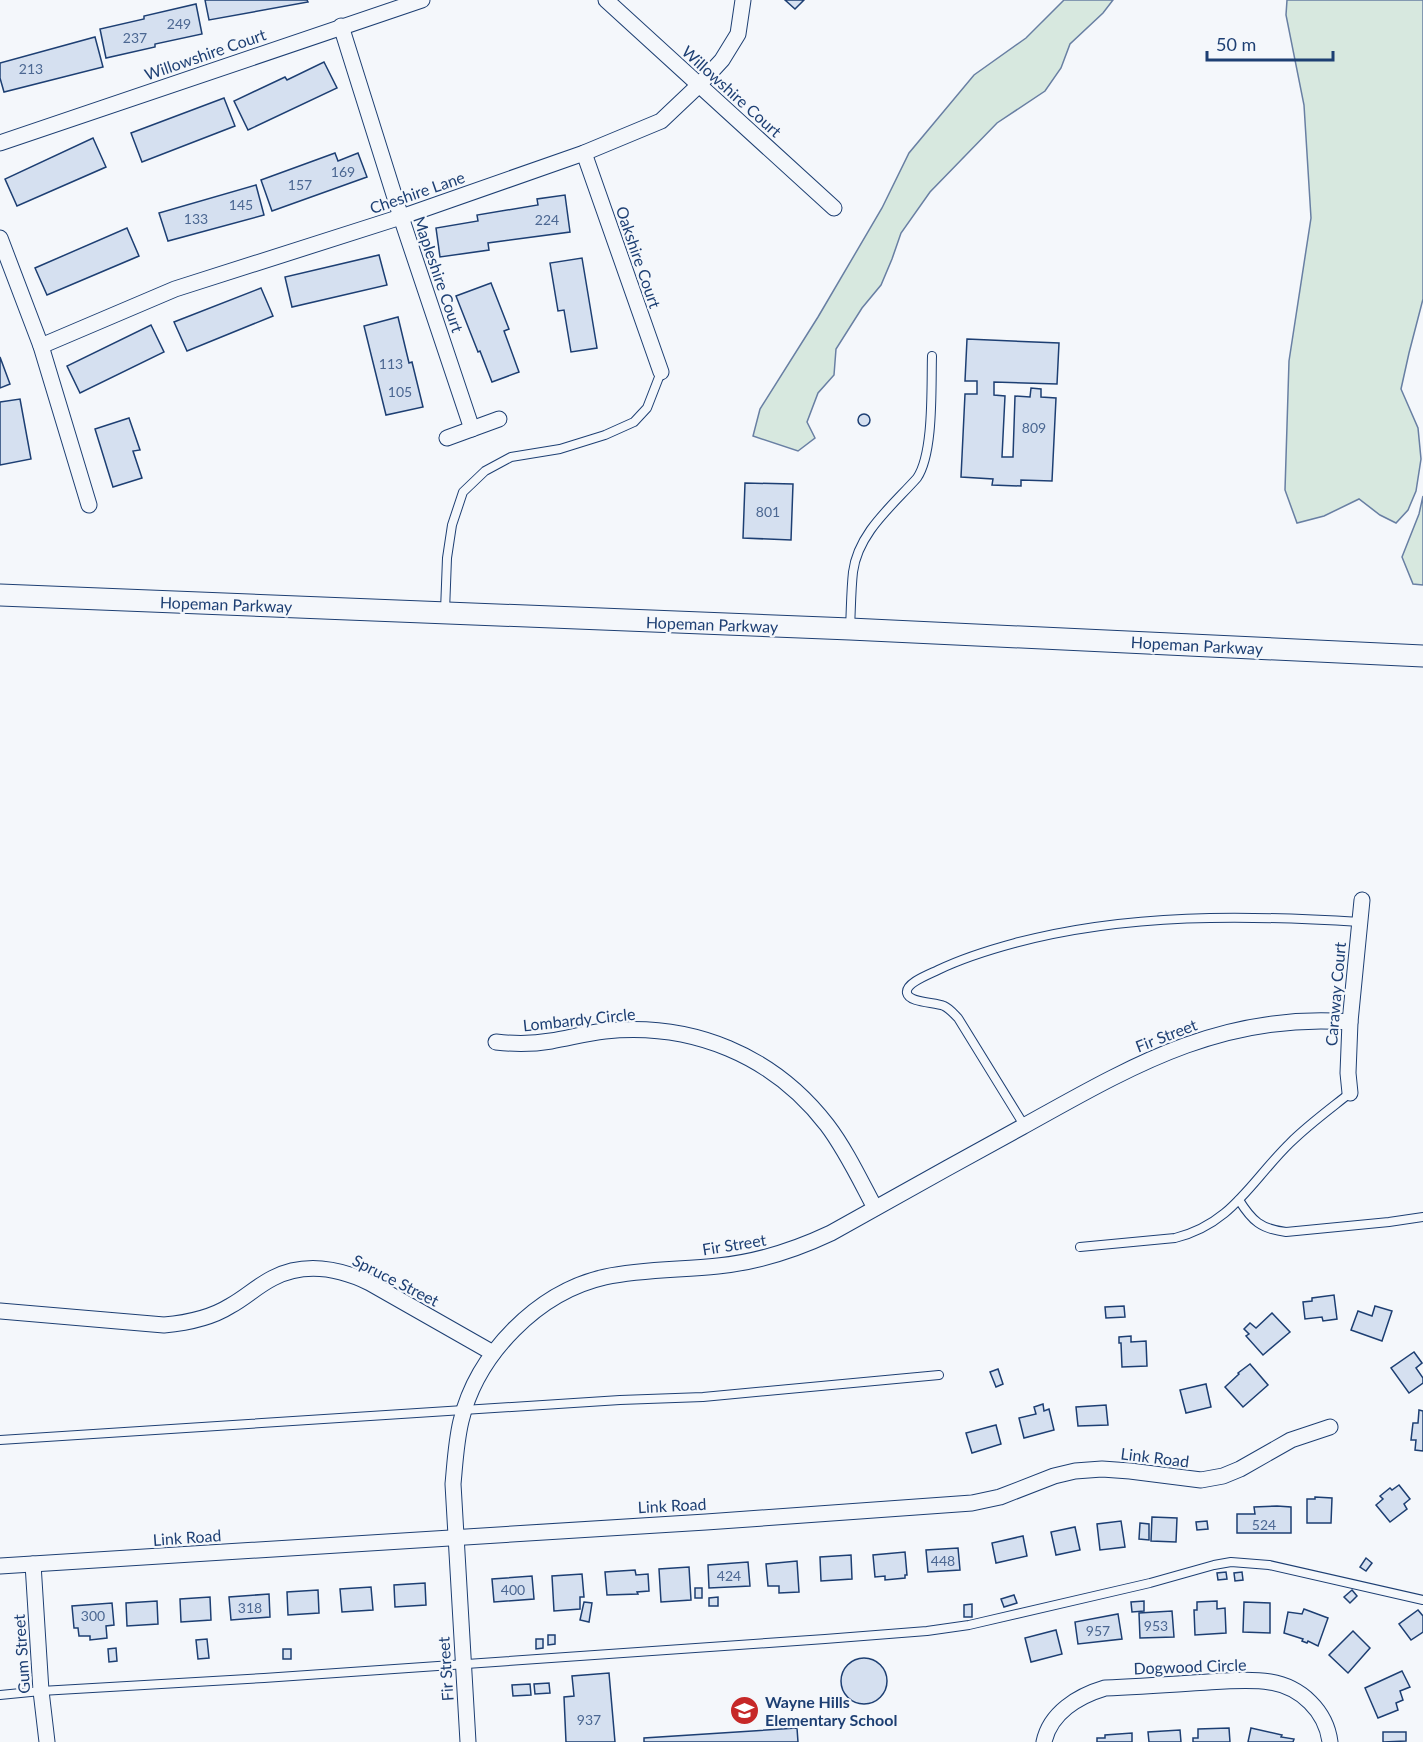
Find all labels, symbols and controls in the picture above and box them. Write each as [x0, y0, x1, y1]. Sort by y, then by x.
house number: 249 [167, 15, 191, 32]
street label: Willowshire Court [142, 24, 268, 84]
scale bar [1207, 24, 1333, 62]
house number: 237 [123, 29, 147, 46]
text: 50 m [1216, 33, 1256, 55]
street label: Willowshire Court [678, 41, 786, 141]
house number: 213 [19, 60, 43, 77]
house number: 169 [331, 163, 355, 180]
street label: Cheshire Lane [367, 167, 467, 217]
house number: 157 [288, 176, 312, 193]
house number: 145 [229, 196, 253, 213]
street label: Oakshire Court [613, 204, 665, 311]
house number: 133 [184, 210, 208, 227]
house number: 224 [535, 211, 559, 228]
street label: Mapleshire Court [410, 213, 468, 335]
house number: 113 [379, 355, 403, 372]
house number: 105 [388, 383, 412, 400]
house number: 809 [1022, 419, 1046, 436]
house number: 801 [756, 503, 780, 520]
street label: Hopeman Parkway [160, 592, 293, 616]
street label: Hopeman Parkway [646, 612, 779, 636]
street label: Hopeman Parkway [1130, 632, 1264, 658]
street label: Caraway Court [1321, 941, 1349, 1047]
street label: Lombardy Circle [522, 1004, 636, 1034]
street label: Fir Street [1132, 1014, 1200, 1055]
street label: Fir Street [701, 1230, 768, 1258]
street label: Spruce Street [350, 1250, 443, 1310]
street label: Link Road [1120, 1443, 1190, 1471]
street label: Link Road [637, 1494, 707, 1516]
house number: 524 [1252, 1516, 1276, 1533]
street label: Link Road [152, 1525, 222, 1549]
house number: 448 [931, 1552, 955, 1569]
house number: 424 [717, 1567, 741, 1584]
house number: 400 [501, 1581, 525, 1598]
house number: 318 [238, 1599, 262, 1616]
house number: 300 [81, 1607, 105, 1624]
street label: Gum Street [9, 1613, 33, 1694]
house number: 953 [1144, 1617, 1168, 1634]
house number: 957 [1086, 1622, 1110, 1639]
street label: Fir Street [433, 1636, 457, 1702]
street label: Dogwood Circle [1133, 1655, 1247, 1677]
place label: Wayne Hills Elementary School [765, 1692, 897, 1729]
school or university icon: Wayne Hills Elementary School [728, 1694, 760, 1726]
house number: 937 [577, 1711, 601, 1728]

